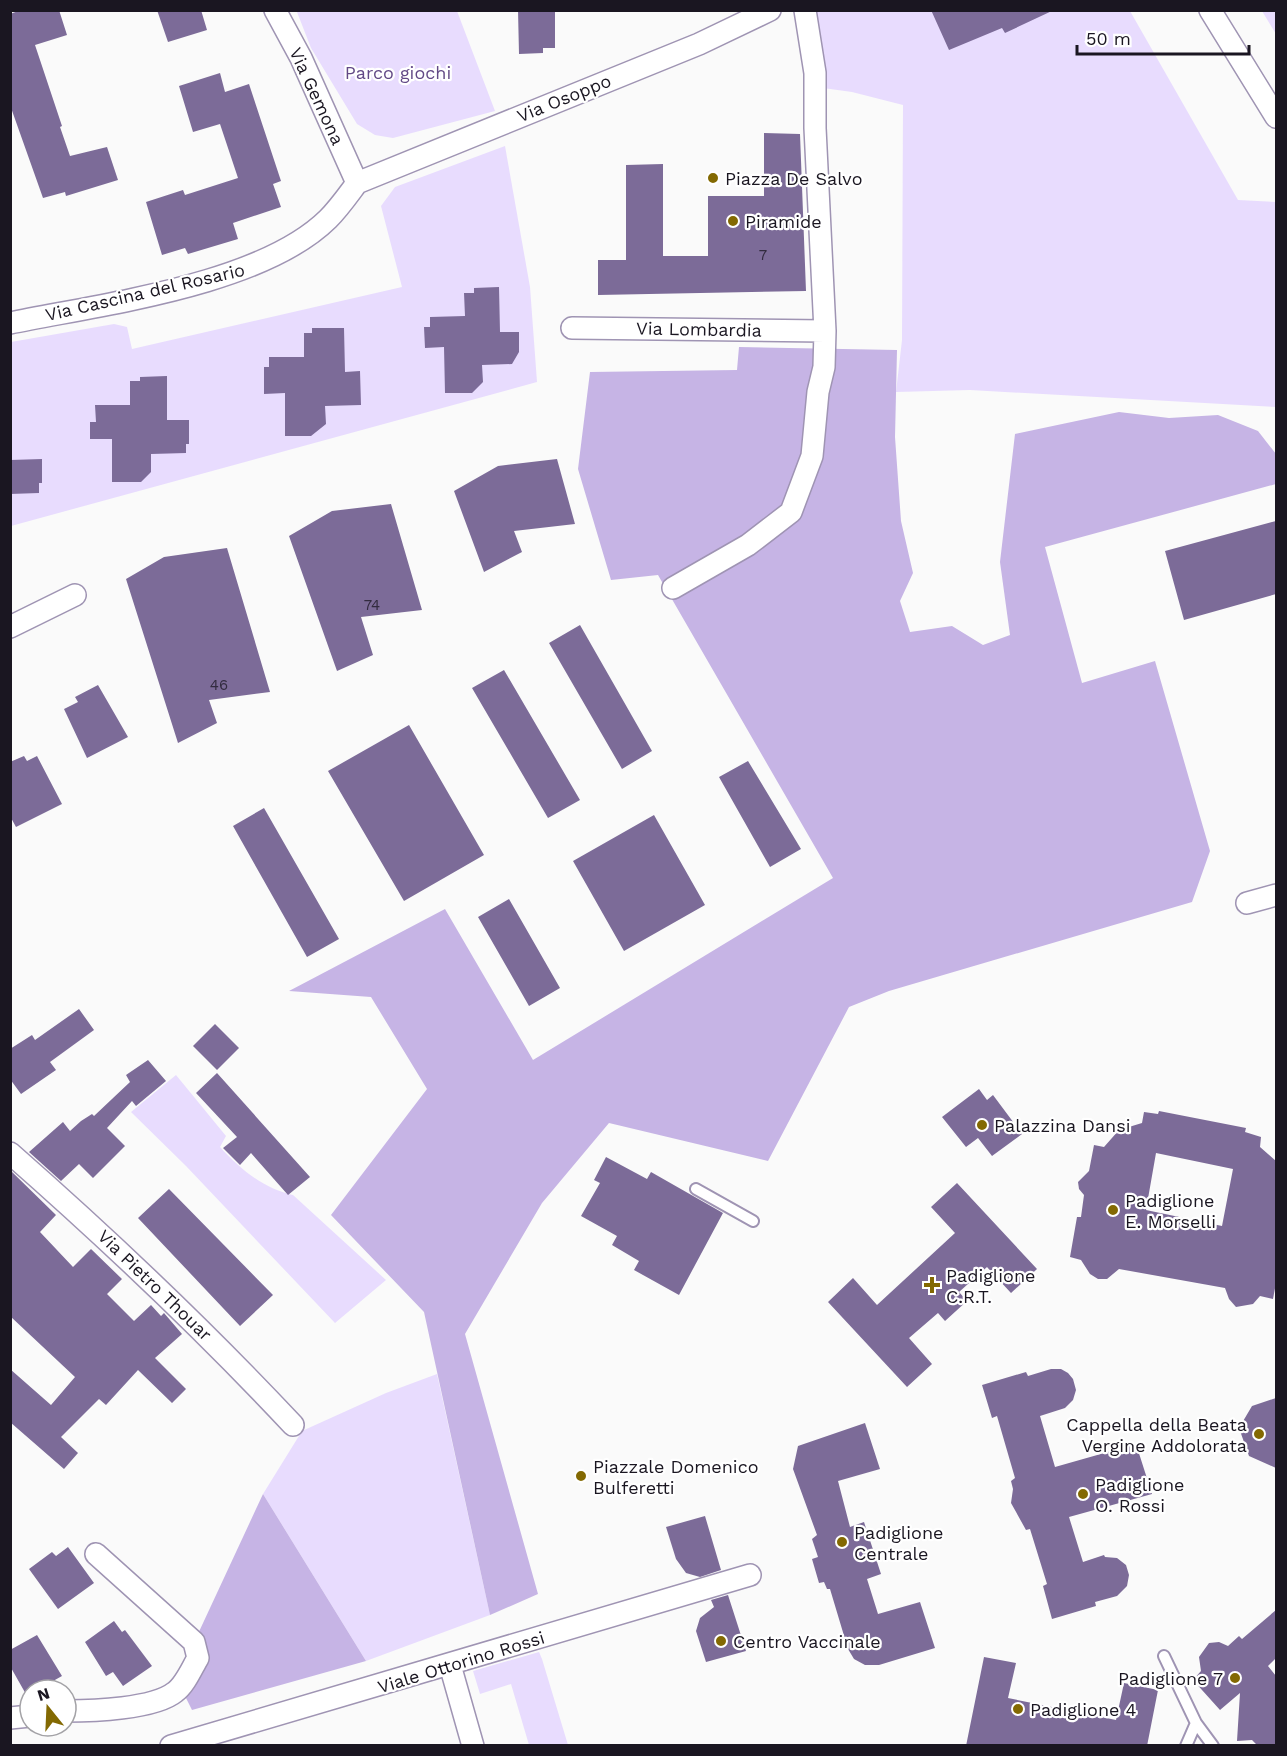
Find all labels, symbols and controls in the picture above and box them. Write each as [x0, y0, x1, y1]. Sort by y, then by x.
scale bar [1077, 18, 1250, 56]
text: 50 m [1086, 28, 1131, 49]
street label: Via Gemona [285, 44, 349, 148]
park label: Parco giochi [345, 62, 451, 83]
street label: Via Osoppo [514, 70, 614, 126]
place label: Piazza De Salvo [725, 168, 862, 189]
marker: Piazza De Salvo [706, 171, 720, 185]
place label: Piramide [745, 211, 822, 232]
marker: Piramide [726, 214, 740, 228]
house number: 7 [759, 246, 767, 264]
street label: Via Cascina del Rosario [43, 259, 247, 325]
street label: Via Lombardia [636, 317, 762, 341]
house number: 74 [364, 596, 380, 614]
house number: 46 [210, 676, 228, 694]
place label: Palazzina Dansi [994, 1115, 1131, 1136]
marker: Palazzina Dansi [975, 1118, 989, 1132]
place label: Padiglione E. Morselli [1125, 1190, 1216, 1232]
marker: Padiglione E. Morselli [1106, 1203, 1120, 1217]
street label: Via Pietro Thouar [94, 1225, 216, 1345]
place label: Padiglione C.R.T. [946, 1265, 1035, 1307]
marker: Padiglione C.R.T. [923, 1276, 941, 1294]
place label: Cappella della Beata Vergine Addolorata [1066, 1414, 1247, 1456]
marker: Cappella della Beata Vergine Addolorata [1252, 1427, 1266, 1441]
place label: Piazzale Domenico Bulferetti [593, 1456, 759, 1498]
marker: Piazzale Domenico Bulferetti [574, 1469, 588, 1483]
place label: Padiglione O. Rossi [1095, 1474, 1184, 1516]
marker: Padiglione O. Rossi [1076, 1487, 1090, 1501]
place label: Padiglione Centrale [854, 1522, 943, 1564]
marker: Padiglione Centrale [835, 1535, 849, 1549]
street label: Viale Ottorino Rossi [375, 1627, 547, 1697]
place label: Centro Vaccinale [733, 1631, 881, 1652]
marker: Centro Vaccinale [714, 1634, 728, 1648]
place label: Padiglione 7 [1118, 1668, 1223, 1689]
marker: Padiglione 7 [1228, 1671, 1242, 1685]
north arrow [18, 1678, 78, 1738]
text: N [35, 1683, 52, 1705]
place label: Padiglione 4 [1030, 1699, 1137, 1720]
marker: Padiglione 4 [1011, 1702, 1025, 1716]

